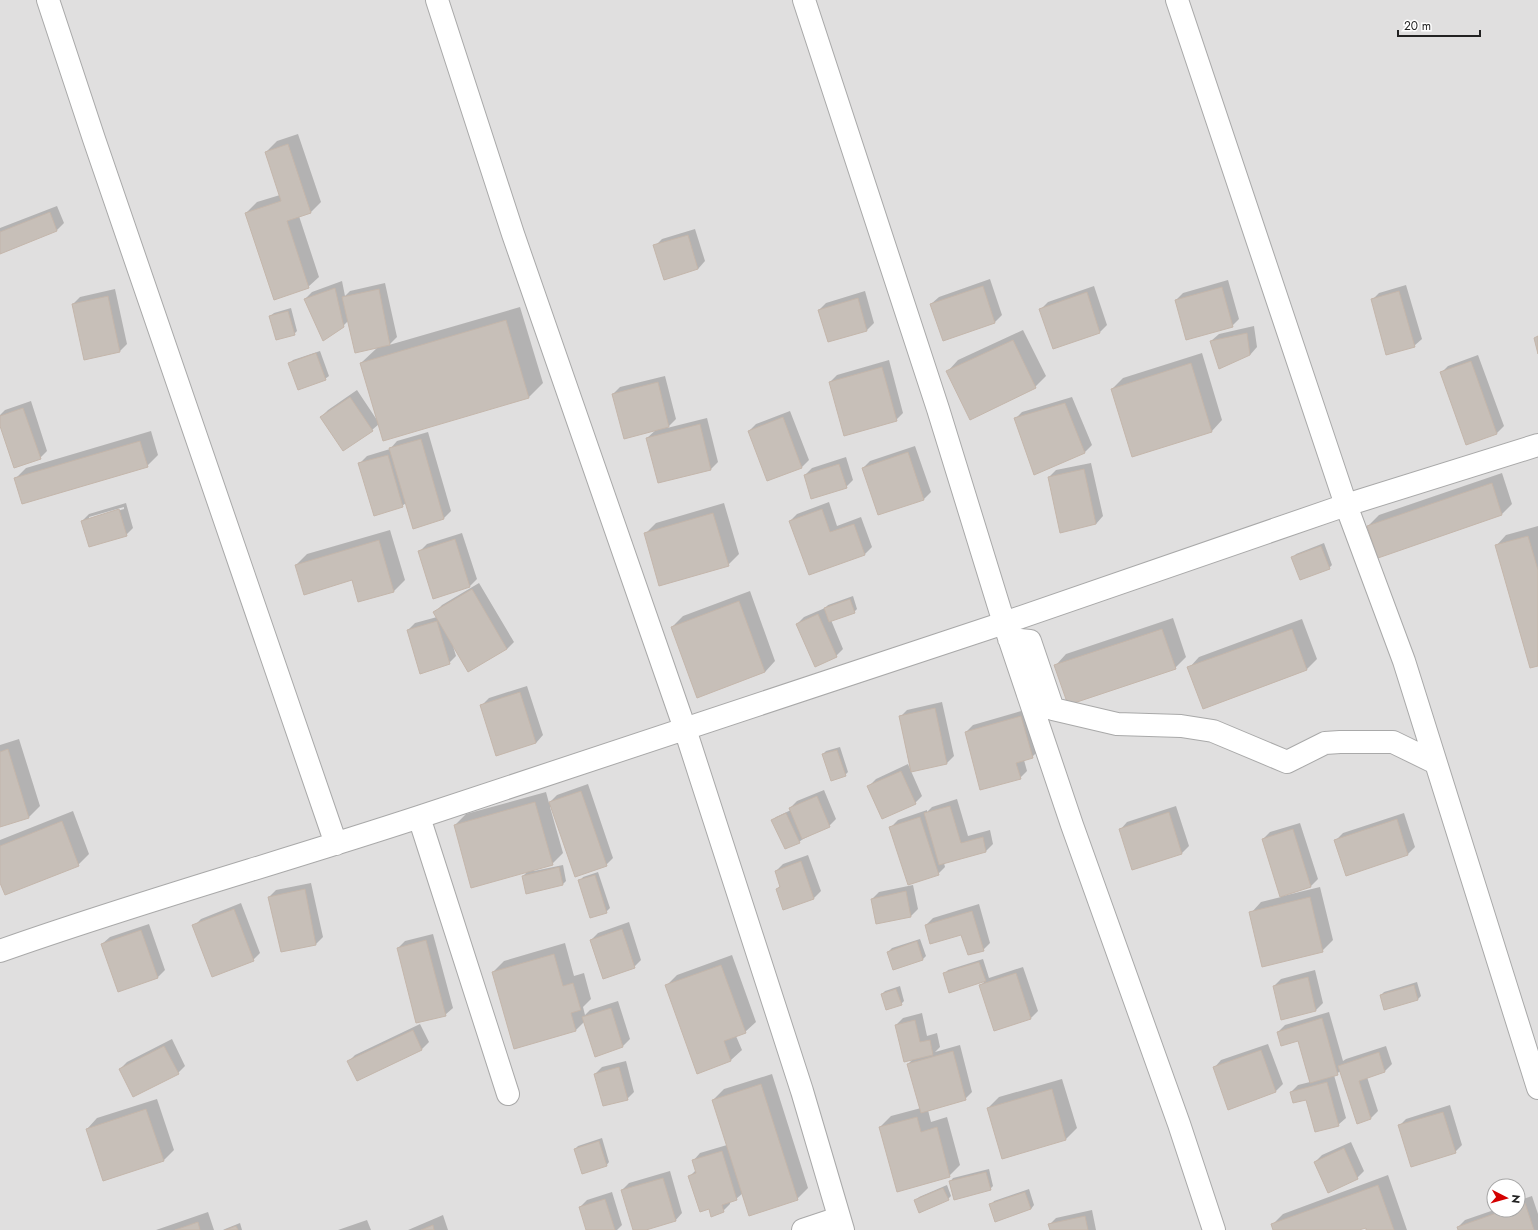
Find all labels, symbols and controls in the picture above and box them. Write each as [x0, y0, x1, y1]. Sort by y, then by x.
scale bar [1398, 12, 1480, 38]
text: 20 m [1404, 17, 1431, 35]
north arrow [1486, 1178, 1526, 1218]
text: N [1508, 1194, 1524, 1204]

